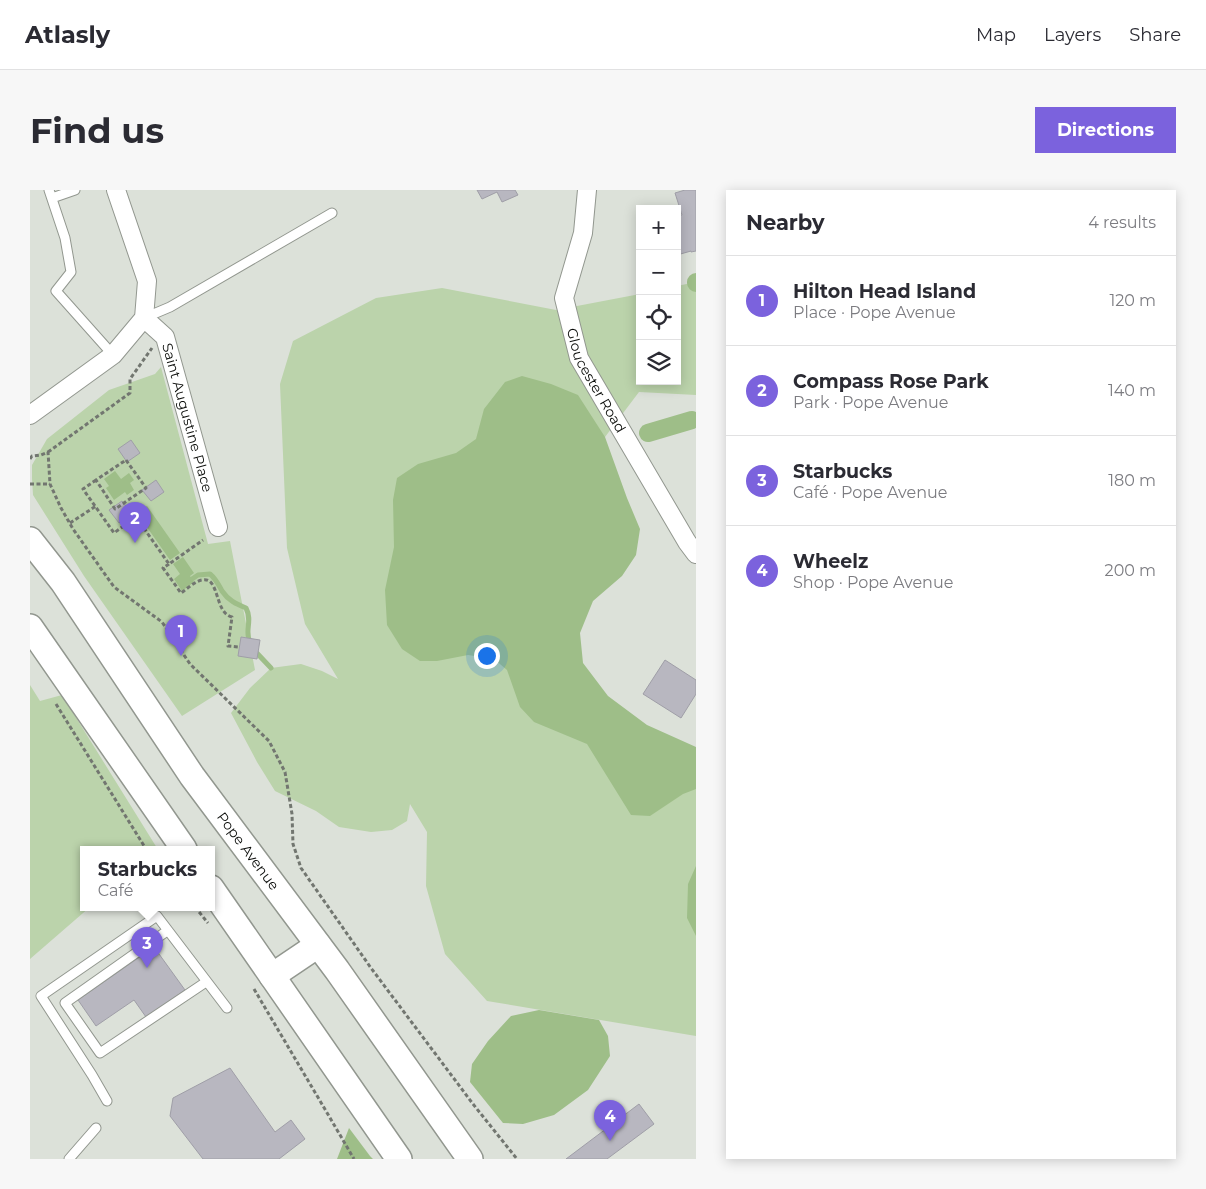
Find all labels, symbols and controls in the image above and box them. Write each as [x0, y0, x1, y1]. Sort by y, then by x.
text: Atlasly [25, 20, 110, 49]
text: Map [976, 24, 1016, 46]
text: Layers [1044, 24, 1101, 46]
text: Share [1129, 24, 1181, 46]
button: Directions [1035, 107, 1176, 153]
text: Find us [30, 109, 164, 152]
map controls [636, 205, 681, 385]
button: + [636, 205, 681, 250]
text: Nearby [746, 210, 825, 235]
text: 4 results [1088, 213, 1156, 232]
button: − [636, 250, 681, 295]
text: Hilton Head Island [793, 280, 976, 303]
text: 1 [759, 291, 765, 310]
text: 120 m [1109, 291, 1156, 310]
button: locate [636, 295, 681, 340]
text: Place · Pope Avenue [793, 303, 956, 322]
street label: Gloucester Road [563, 326, 630, 436]
button: layers [636, 340, 681, 385]
street label: Saint Augustine Place [158, 341, 217, 494]
text: Compass Rose Park [793, 370, 989, 393]
text: 2 [757, 381, 767, 400]
text: 140 m [1108, 381, 1156, 400]
text: Park · Pope Avenue [793, 393, 948, 412]
text: Starbucks [793, 460, 892, 483]
text: 3 [757, 471, 767, 490]
text: 180 m [1108, 471, 1156, 490]
text: Café · Pope Avenue [793, 483, 947, 502]
pin: 2 [119, 502, 151, 543]
text: Wheelz [793, 550, 868, 573]
text: 4 [756, 561, 768, 580]
text: 200 m [1105, 561, 1156, 580]
text: Shop · Pope Avenue [793, 573, 953, 592]
pin: 1 [165, 615, 197, 656]
your location [474, 643, 500, 669]
street label: Pope Avenue [213, 808, 283, 894]
popup [80, 846, 215, 911]
text: Starbucks [98, 858, 197, 881]
text: Café [98, 881, 133, 900]
pin: 3 [131, 927, 163, 968]
pin: 4 [594, 1100, 626, 1141]

